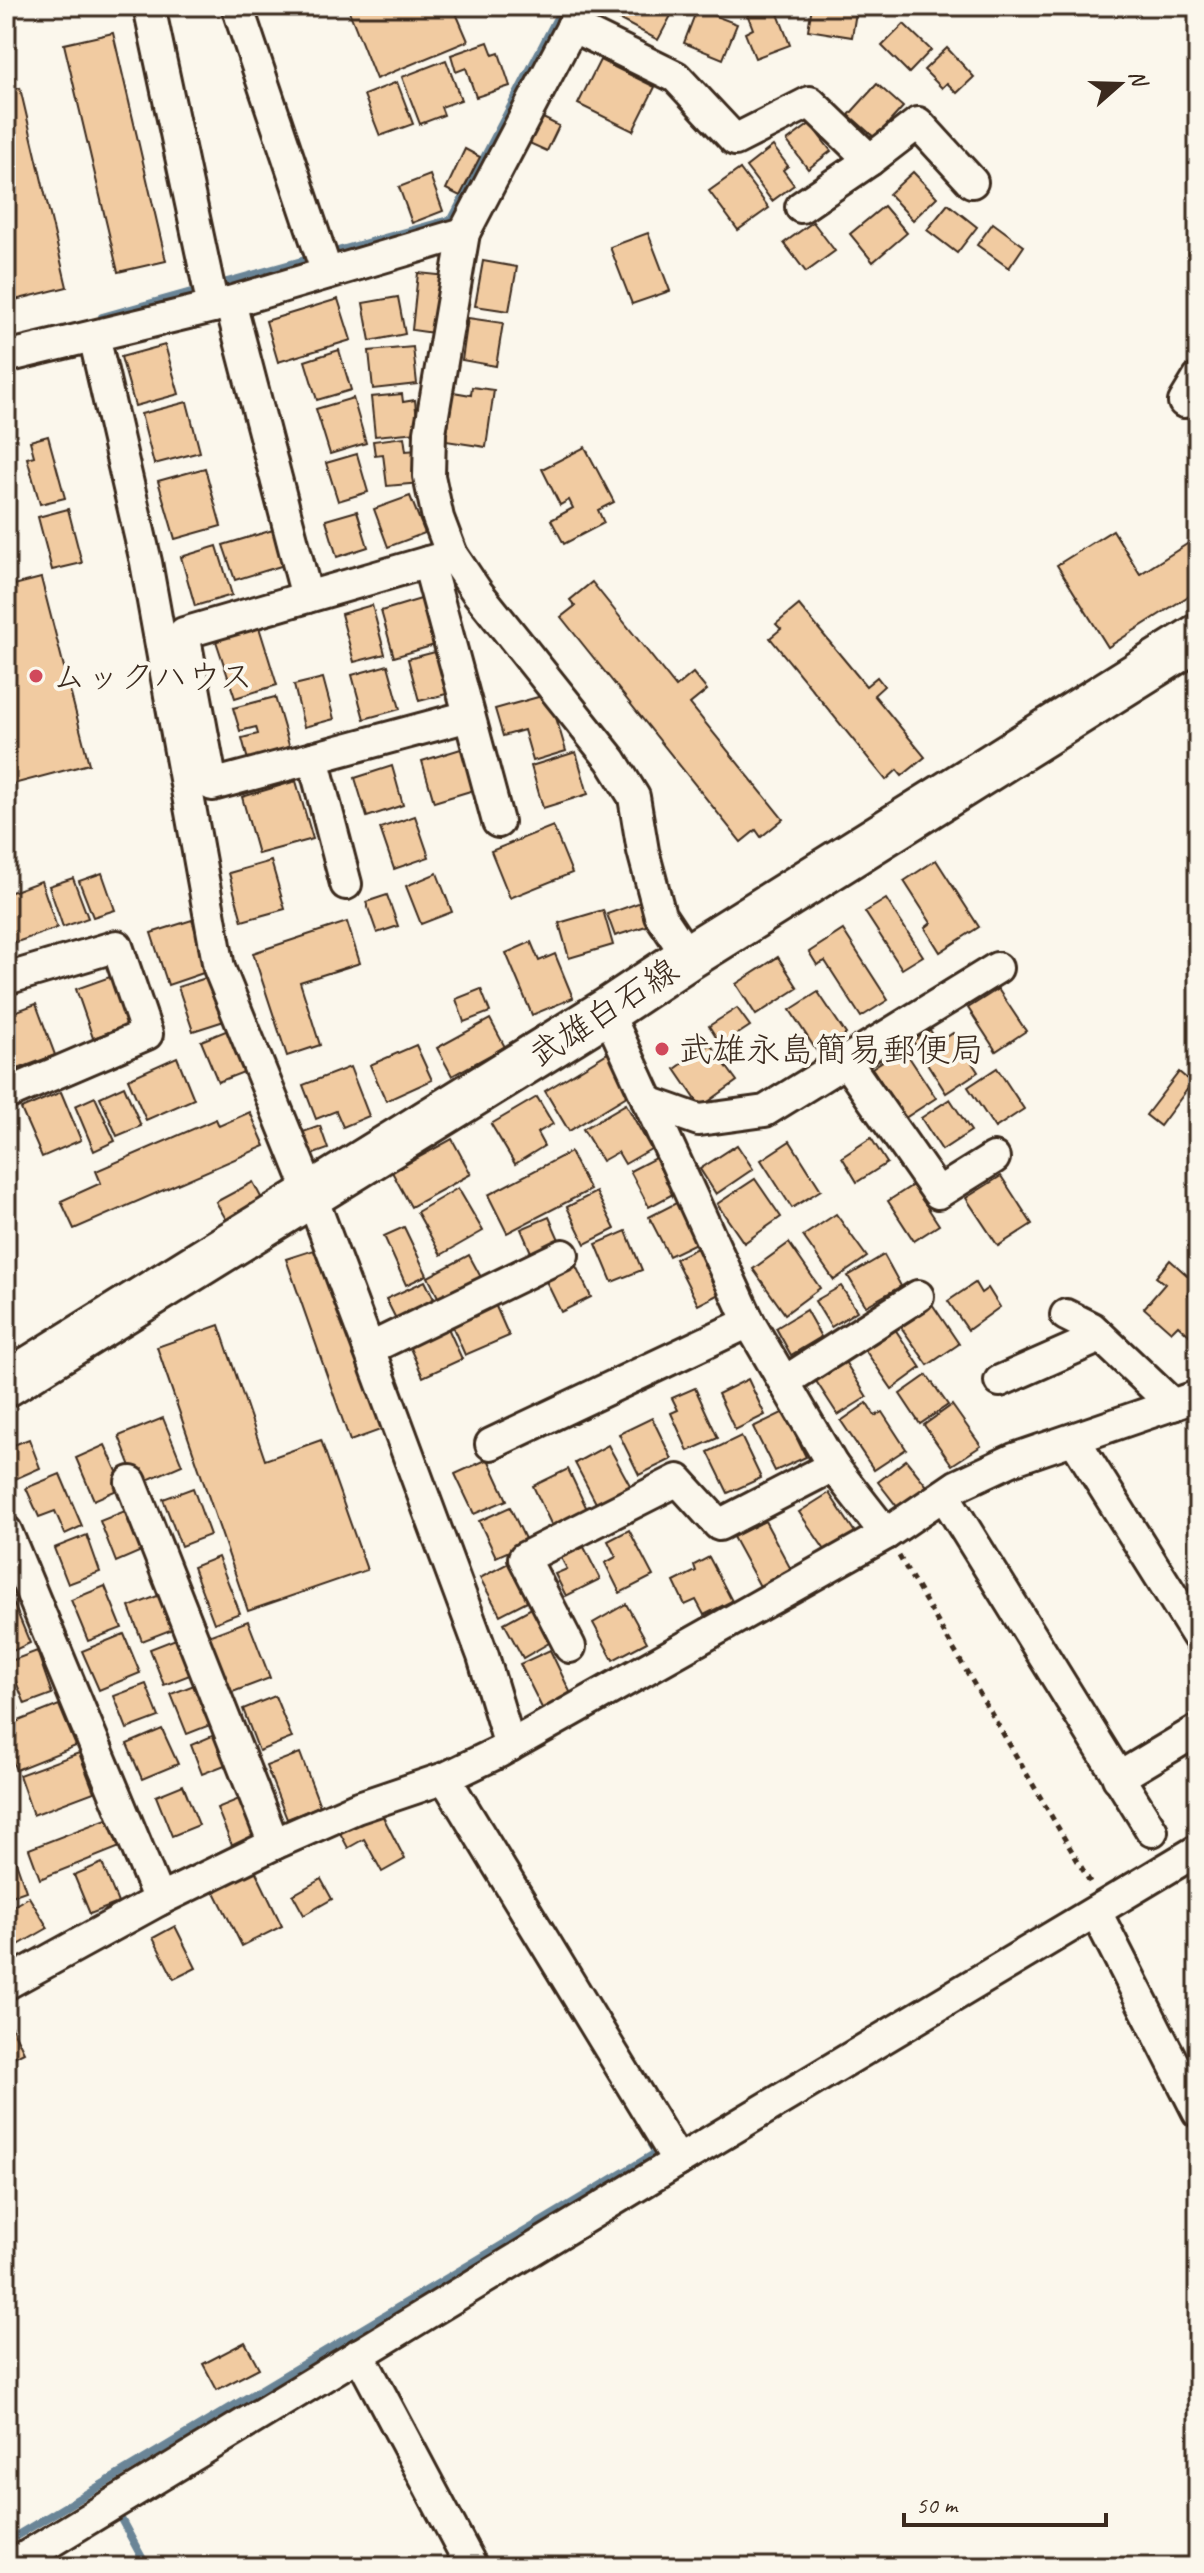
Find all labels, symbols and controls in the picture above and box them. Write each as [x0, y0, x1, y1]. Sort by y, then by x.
north arrow [1080, 44, 1160, 124]
text: N [1122, 66, 1154, 92]
place label: ムックハウス [52, 655, 253, 698]
marker: ムックハウス [27, 667, 45, 685]
street label: 武雄白石線 [520, 948, 686, 1077]
place label: 武雄永島簡易郵便局 [678, 1028, 984, 1071]
marker: 武雄永島簡易郵便局 [653, 1040, 671, 1058]
scale bar [904, 2477, 1106, 2527]
text: 50 m [916, 2490, 959, 2520]

